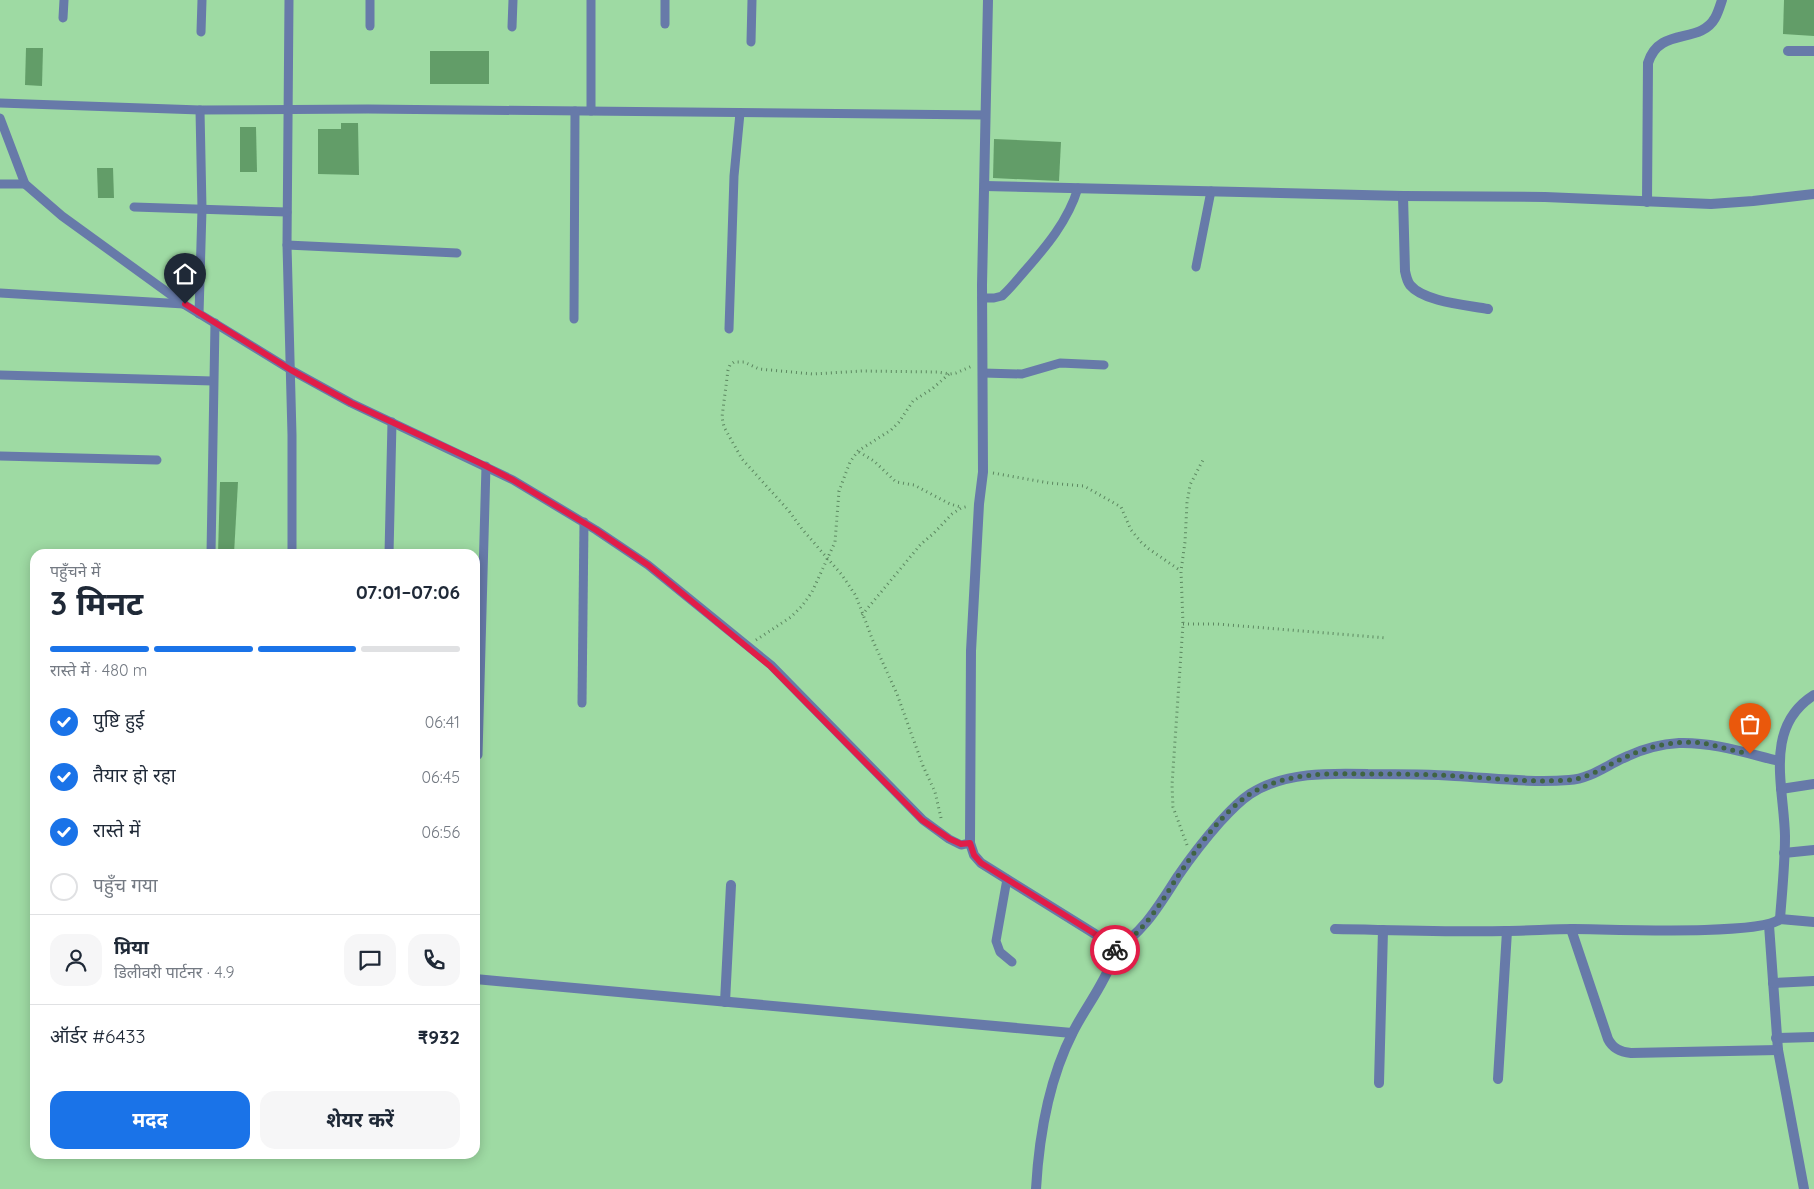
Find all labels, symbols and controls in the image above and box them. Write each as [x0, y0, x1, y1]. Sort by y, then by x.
pin [164, 253, 206, 304]
icon: home [171, 260, 199, 288]
text: पहुँचने में [50, 561, 101, 581]
text: 07:01–07:06 [356, 580, 460, 604]
text: 3 मिनट [50, 583, 143, 623]
text: रास्ते में · 480 m [50, 660, 147, 680]
pin [1729, 703, 1771, 754]
icon: check [50, 708, 78, 736]
text: पुष्टि हुई [93, 708, 144, 732]
icon: bag [1736, 710, 1764, 738]
text: 06:41 [425, 712, 460, 732]
icon: check [50, 763, 78, 791]
text: तैयार हो रहा [93, 763, 176, 787]
text: 06:45 [422, 767, 460, 787]
icon: check [50, 818, 78, 846]
text: रास्ते में [93, 818, 140, 842]
text: 06:56 [422, 822, 460, 842]
text: पहुँच गया [93, 873, 158, 897]
courier [1090, 925, 1140, 975]
button: person [50, 934, 102, 986]
button: chat [344, 934, 396, 986]
button: phone [408, 934, 460, 986]
text: प्रिया [114, 935, 149, 959]
icon: bike [1101, 936, 1129, 964]
text: डिलीवरी पार्टनर · 4.9 [114, 962, 234, 982]
text: ऑर्डर #6433 [50, 1024, 145, 1048]
text: ₹932 [418, 1025, 460, 1049]
button: मदद [50, 1091, 250, 1149]
button: शेयर करें [260, 1091, 460, 1149]

